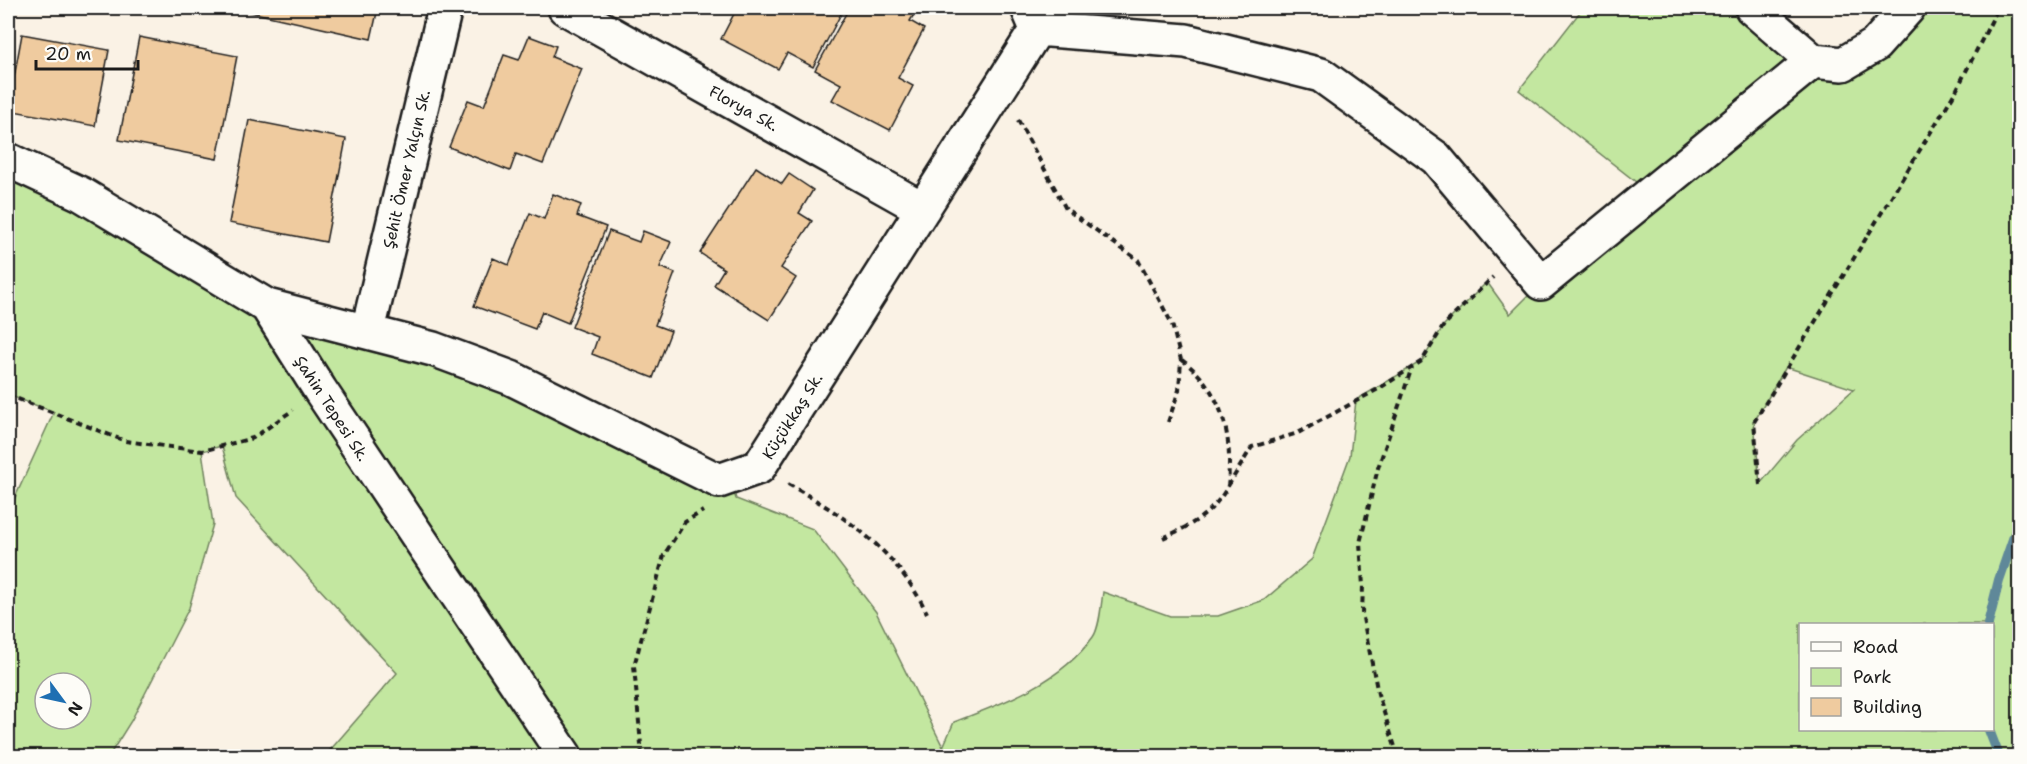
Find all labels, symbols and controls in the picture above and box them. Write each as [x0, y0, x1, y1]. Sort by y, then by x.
scale bar [36, 33, 138, 71]
text: 20 m [45, 42, 91, 66]
street label: Florya Sk. [705, 81, 782, 136]
street label: Şehit Ömer Yalçın Sk. [378, 88, 435, 251]
street label: Şahin Tepesi Sk. [290, 351, 374, 465]
street label: Küçükkaş Sk. [758, 369, 827, 463]
legend [1799, 623, 1994, 731]
text: Road [1853, 635, 1898, 659]
text: Park [1853, 665, 1892, 689]
north arrow [33, 671, 93, 731]
text: Building [1853, 695, 1922, 719]
text: N [63, 698, 87, 720]

